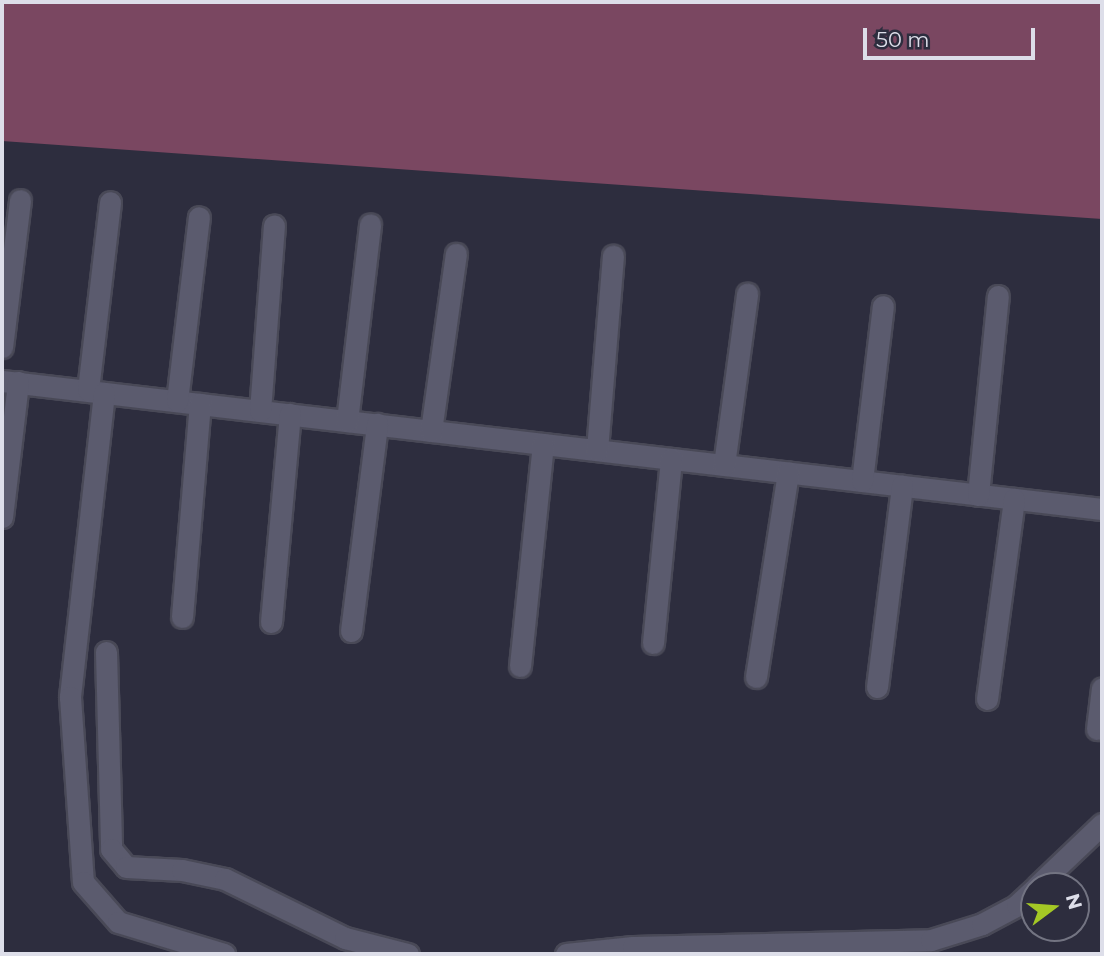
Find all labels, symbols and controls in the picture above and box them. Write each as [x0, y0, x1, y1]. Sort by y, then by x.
scale bar [866, 14, 1038, 58]
text: 50 m [876, 27, 930, 52]
north arrow [1020, 872, 1090, 942]
text: N [1061, 891, 1087, 912]

